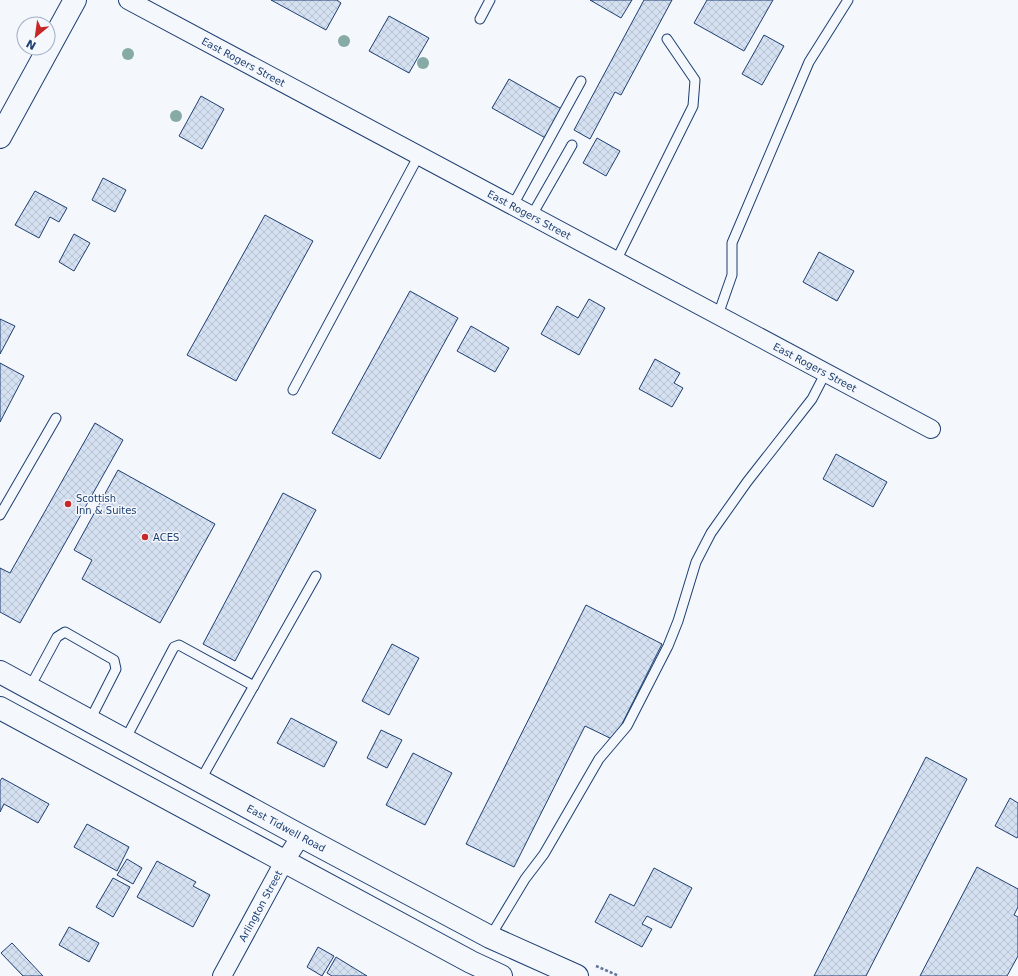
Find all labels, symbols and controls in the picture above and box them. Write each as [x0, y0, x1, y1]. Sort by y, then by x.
north arrow [16, 16, 56, 56]
street label: East Rogers Street [200, 35, 287, 89]
text: N [24, 36, 39, 52]
street label: East Rogers Street [486, 188, 573, 241]
street label: East Rogers Street [772, 340, 859, 394]
place label: Scottish Inn & Suites [76, 493, 137, 516]
marker: Scottish Inn & Suites [63, 499, 73, 509]
marker: ACES [140, 532, 150, 542]
place label: ACES [153, 532, 179, 543]
street label: East Tidwell Road [245, 802, 328, 854]
street label: Arlington Street [236, 868, 284, 943]

